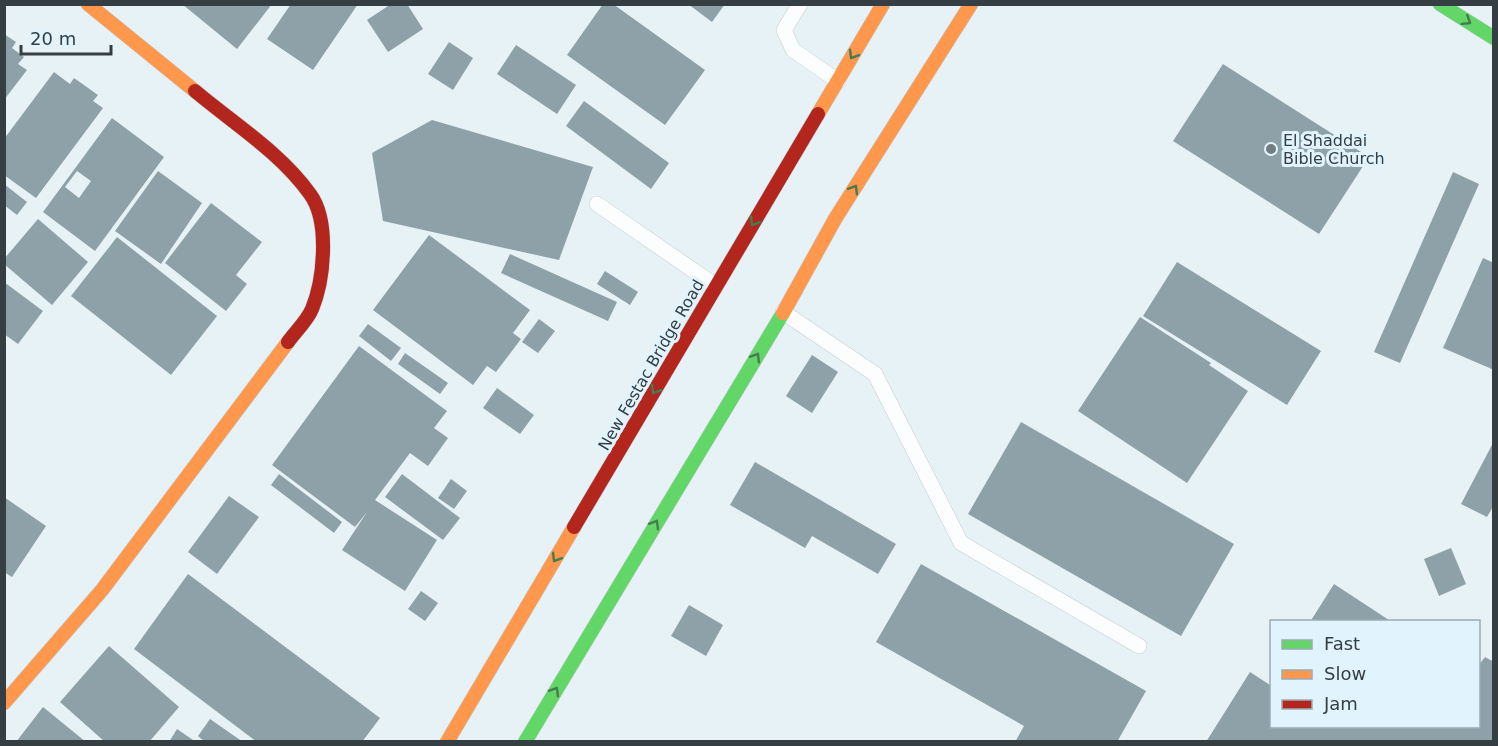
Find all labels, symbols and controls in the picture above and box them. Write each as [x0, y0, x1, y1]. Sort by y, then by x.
one-way arrow [1461, 14, 1471, 26]
scale bar [21, 18, 111, 56]
text: 20 m [30, 28, 76, 49]
one-way arrow [849, 49, 861, 59]
place label: El Shaddai Bible Church [1283, 131, 1385, 168]
marker: El Shaddai Bible Church [1264, 142, 1278, 156]
one-way arrow [847, 185, 859, 195]
one-way arrow [749, 216, 761, 226]
street label: New Festac Bridge Road [594, 276, 708, 454]
one-way arrow [748, 353, 760, 363]
one-way arrow [650, 384, 662, 394]
one-way arrow [648, 520, 660, 530]
one-way arrow [551, 552, 563, 562]
legend [1270, 620, 1480, 728]
text: Fast [1324, 633, 1360, 654]
text: Slow [1324, 663, 1366, 684]
one-way arrow [548, 687, 559, 697]
text: Jam [1323, 693, 1358, 714]

